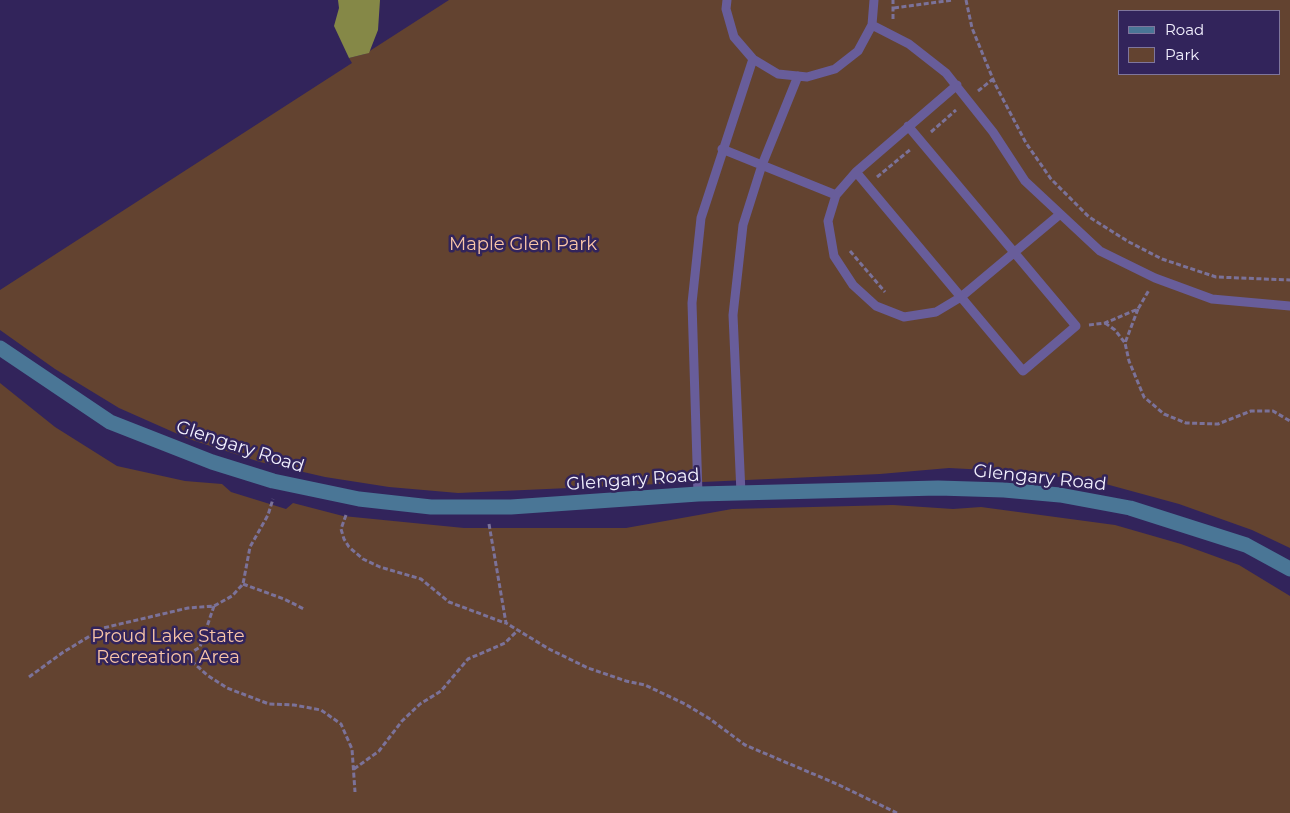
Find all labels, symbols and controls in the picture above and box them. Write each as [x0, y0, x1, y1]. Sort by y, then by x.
legend [1118, 10, 1280, 75]
text: Road [1165, 20, 1204, 39]
text: Park [1165, 45, 1199, 64]
park label: Maple Glen Park [449, 234, 597, 256]
street label: Glengary Road [173, 416, 307, 478]
street label: Glengary Road [973, 460, 1107, 496]
street label: Glengary Road [566, 465, 700, 495]
park label: Proud Lake State Recreation Area [91, 626, 245, 669]

